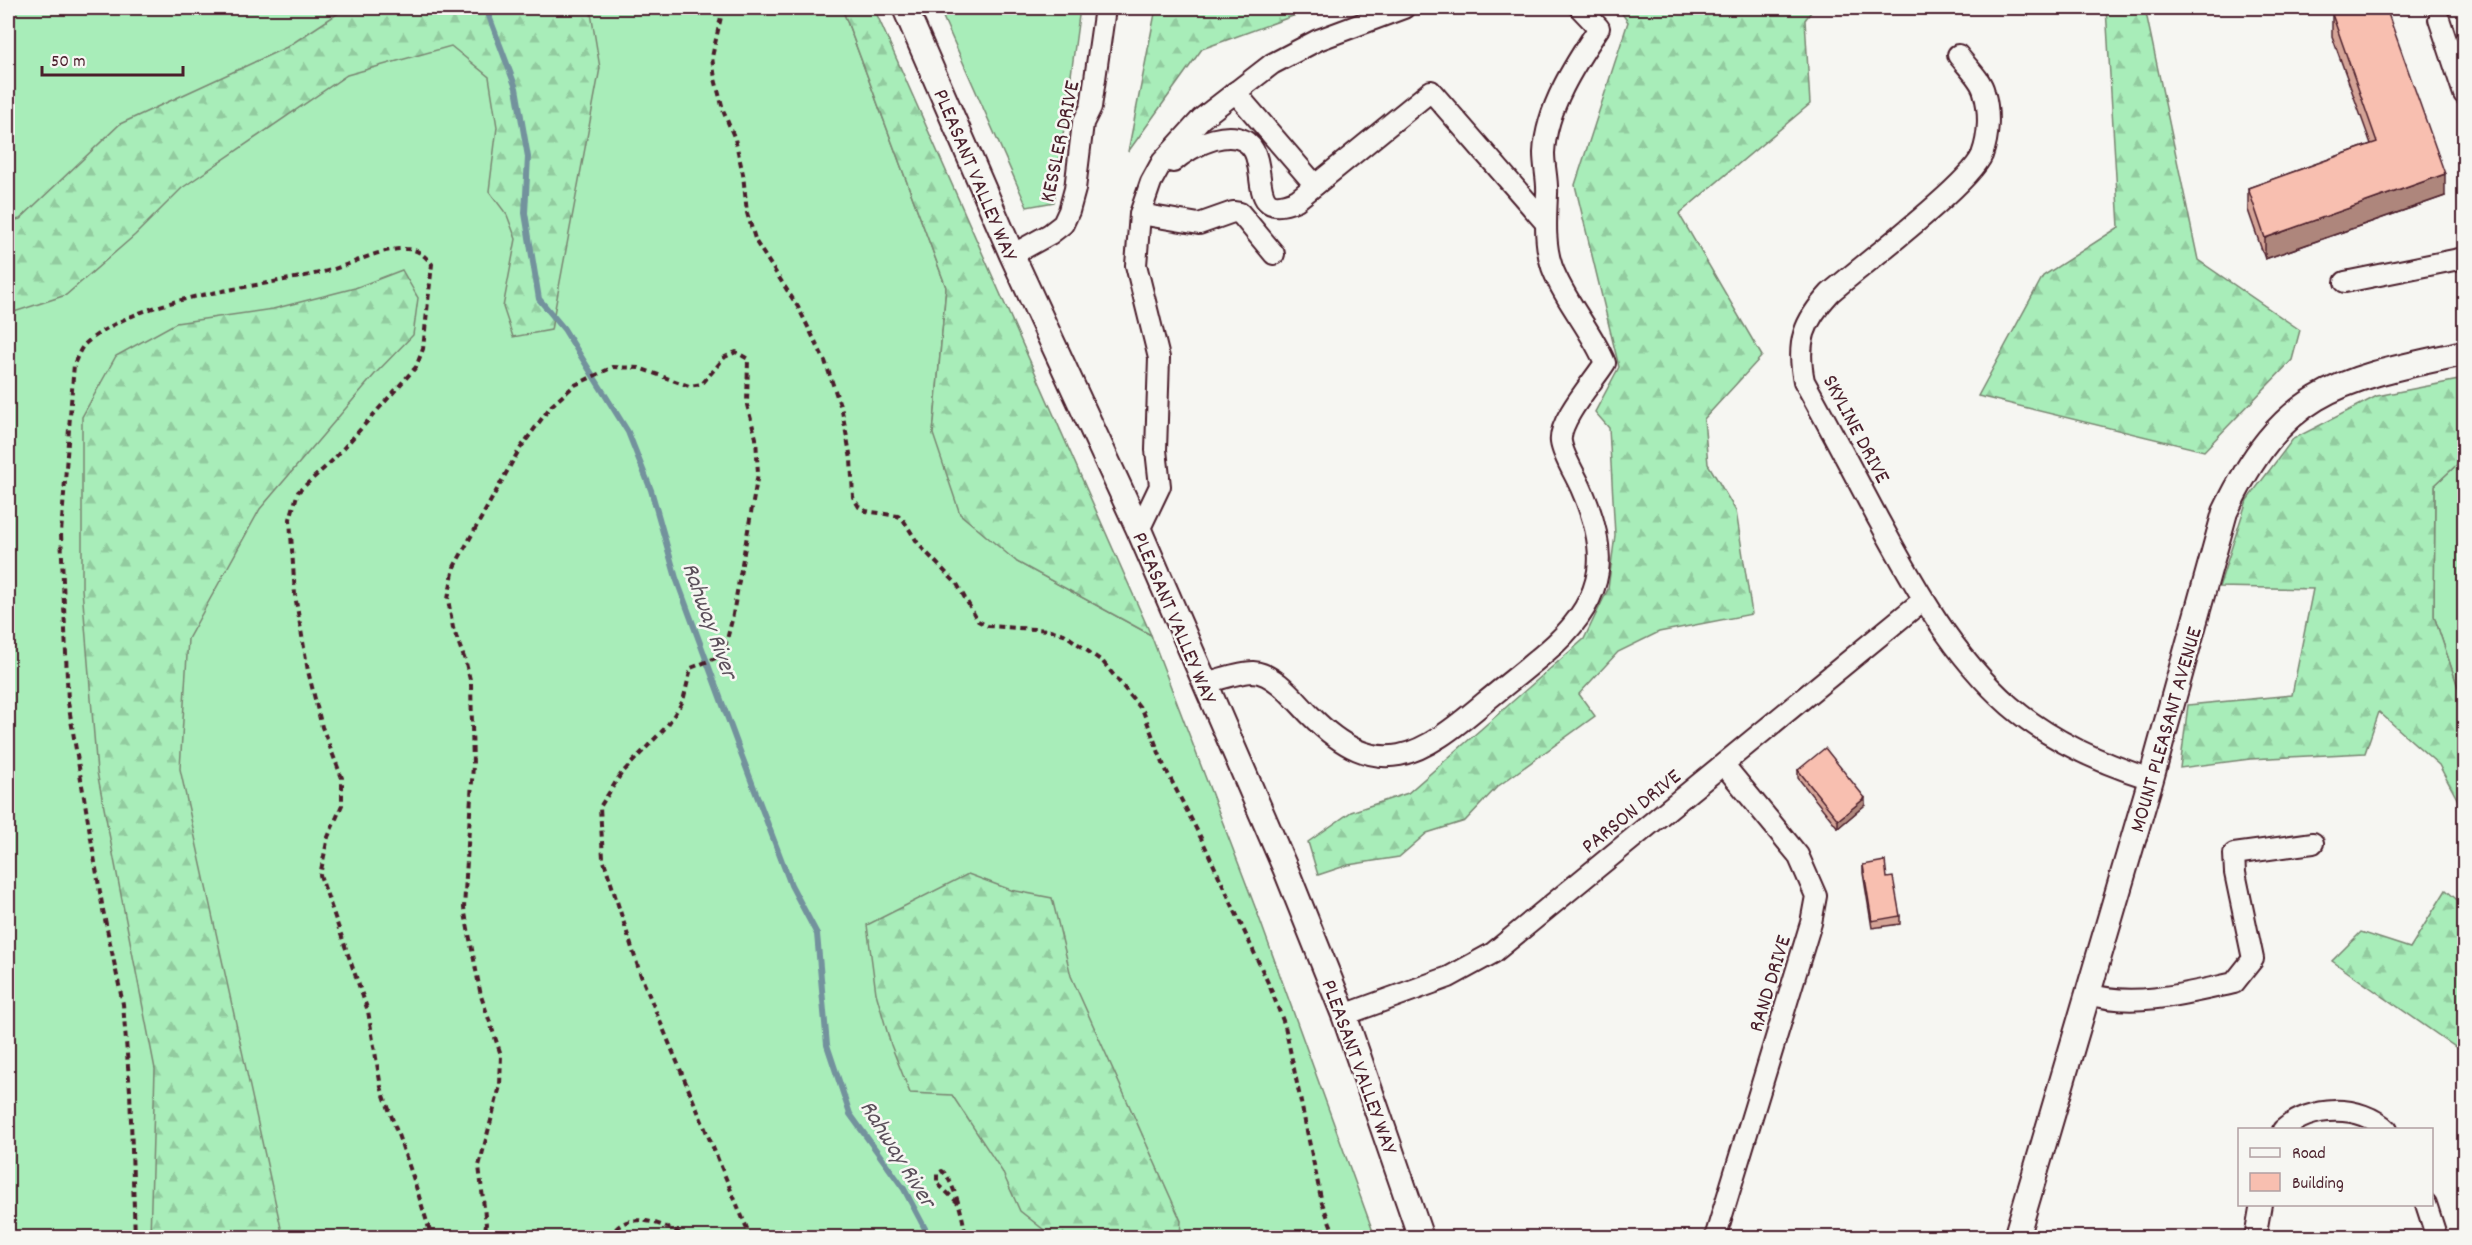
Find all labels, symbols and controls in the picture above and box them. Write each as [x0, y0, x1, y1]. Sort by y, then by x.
scale bar [42, 39, 183, 77]
text: 50 m [51, 50, 86, 75]
street label: KESSLER DRIVE [1033, 78, 1089, 205]
street label: PLEASANT VALLEY WAY [924, 85, 1024, 267]
street label: SKYLINE DRIVE [1813, 370, 1897, 490]
street label: PLEASANT VALLEY WAY [1123, 528, 1223, 710]
water label: Rahway River [671, 558, 746, 687]
street label: MOUNT PLEASANT AVENUE [2123, 624, 2212, 836]
street label: PARSON DRIVE [1576, 763, 1689, 863]
street label: RAND DRIVE [1742, 932, 1801, 1036]
street label: PLEASANT VALLEY WAY [1312, 976, 1404, 1160]
water label: Rahway River [850, 1094, 945, 1218]
legend [2238, 1128, 2433, 1206]
text: Road [2292, 1142, 2326, 1167]
text: Building [2292, 1172, 2344, 1197]

